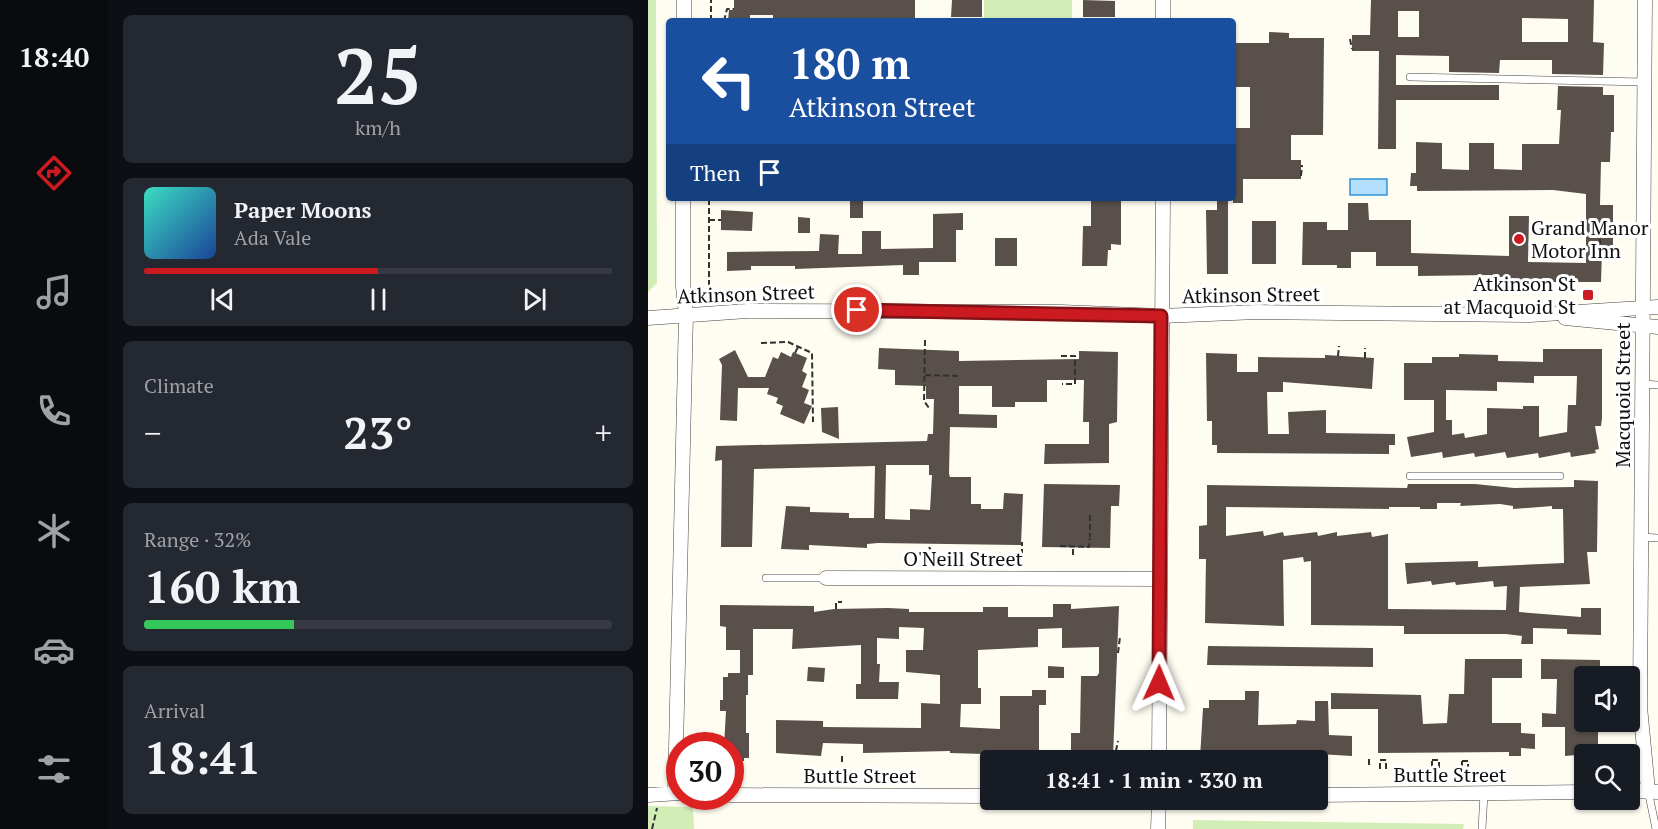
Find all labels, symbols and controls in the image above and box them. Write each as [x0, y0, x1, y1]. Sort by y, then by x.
text: 25 [334, 23, 422, 126]
text: 180 m [789, 35, 910, 91]
text: 18:40 [19, 39, 89, 75]
icon: left [690, 42, 768, 120]
text: Atkinson Street [789, 89, 976, 125]
text: km/h [355, 114, 401, 141]
icon: directions [33, 152, 75, 194]
icon: arrive [753, 156, 786, 189]
text: Then [690, 158, 741, 187]
text: Paper Moons [234, 195, 372, 224]
place label: Grand Manor Motor Inn [1531, 214, 1649, 264]
text: Ada Vale [234, 224, 311, 251]
marker: Grand Manor Motor Inn [1512, 232, 1526, 246]
place label: Atkinson St at Macquoid St [1444, 270, 1577, 320]
icon: music [33, 271, 75, 313]
street label: Atkinson Street [676, 278, 816, 309]
street label: Atkinson Street [1182, 280, 1321, 309]
icon: previous [206, 283, 239, 316]
icon: pause [362, 283, 395, 316]
icon: next [518, 283, 551, 316]
pin [831, 284, 882, 335]
marker: Atkinson St at Macquoid St [1581, 288, 1595, 302]
icon: arrive [840, 293, 873, 326]
street label: Macquoid Street [1609, 322, 1636, 468]
text: Climate [144, 372, 214, 399]
icon: phone [33, 390, 75, 432]
text: 23° [343, 402, 413, 462]
text: − [144, 411, 162, 454]
text: + [594, 411, 612, 454]
icon: climate [33, 510, 75, 552]
text: Range · 32% [144, 526, 251, 553]
street label: O'Neill Street [903, 545, 1023, 572]
text: 160 km [144, 556, 300, 616]
icon: car [33, 629, 75, 671]
position arrow [1127, 651, 1191, 715]
map controls [1574, 666, 1640, 810]
button: sound [1574, 666, 1640, 732]
text: Arrival [144, 697, 205, 724]
text: 18:41 [144, 727, 261, 787]
speed limit sign: 30 [666, 732, 744, 810]
button: search [1574, 744, 1640, 810]
icon: filters [33, 748, 75, 790]
street label: Buttle Street [1394, 761, 1507, 788]
street label: Buttle Street [804, 762, 917, 789]
text: 18:41 · 1 min · 330 m [1045, 765, 1263, 794]

